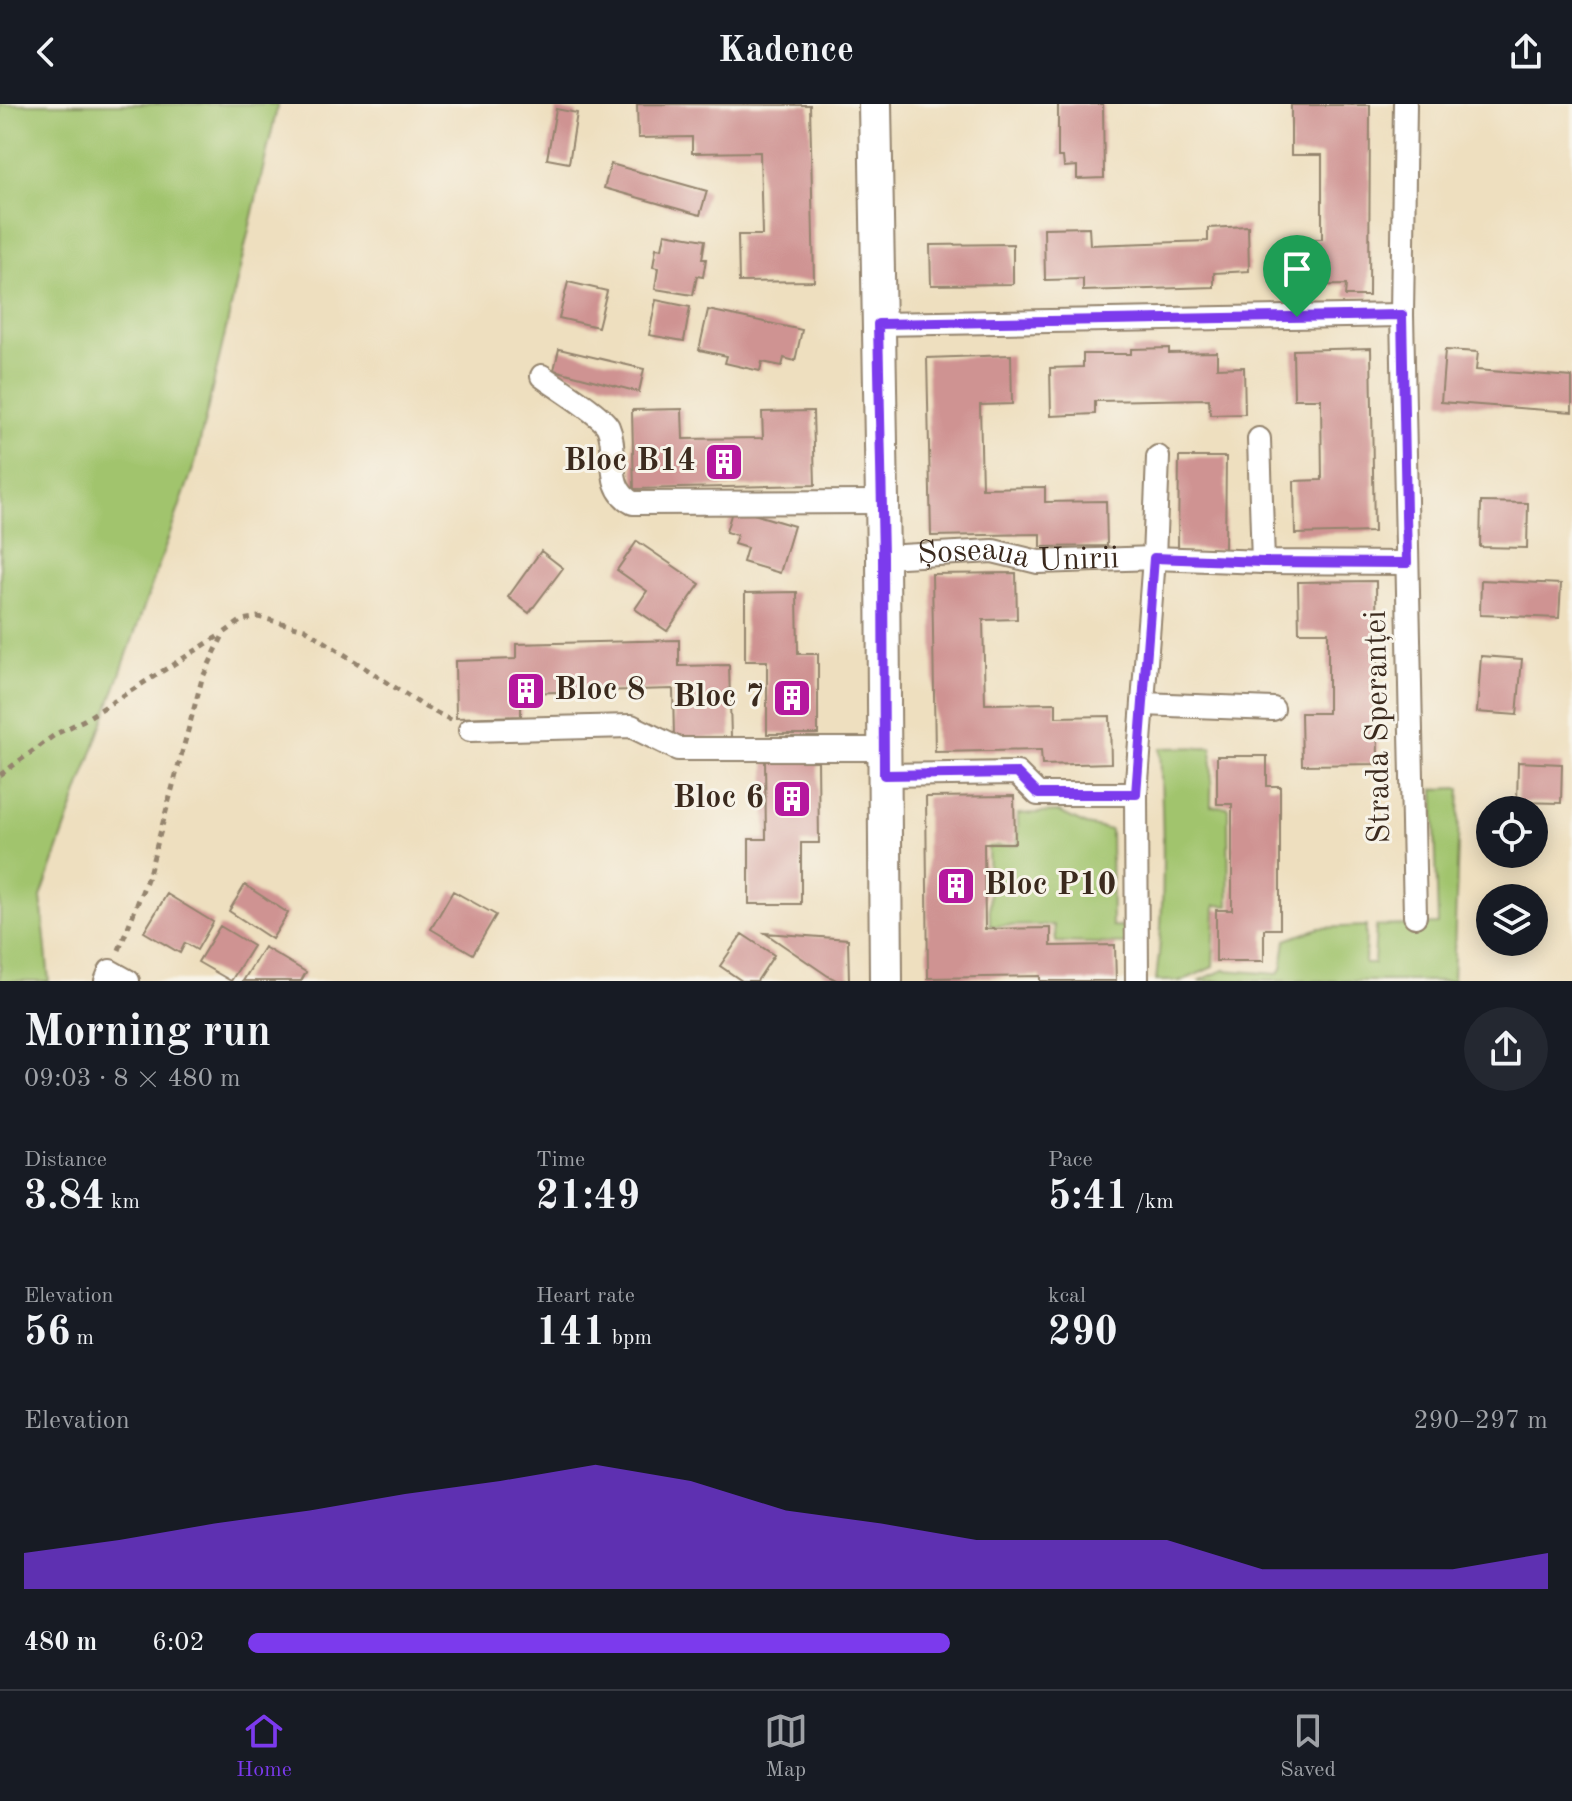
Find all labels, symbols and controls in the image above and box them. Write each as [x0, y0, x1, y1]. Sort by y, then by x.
icon: back [24, 30, 68, 74]
icon: share [1504, 30, 1548, 74]
text: Kadence [718, 34, 854, 70]
pin [1263, 235, 1331, 317]
icon: arrive [1275, 247, 1319, 291]
building icon: Bloc B14 [703, 441, 745, 483]
place label: Bloc B14 [564, 446, 696, 478]
street label: Șoseaua Unirii [916, 535, 1120, 578]
street label: Strada Speranței [1361, 610, 1397, 844]
building icon: Bloc 8 [505, 670, 547, 712]
place label: Bloc 8 [554, 675, 645, 707]
building icon: Bloc 7 [771, 677, 813, 719]
place label: Bloc 7 [673, 682, 764, 714]
building icon: Bloc 6 [771, 778, 813, 820]
place label: Bloc 6 [673, 783, 764, 815]
map controls [1476, 796, 1548, 956]
button: locate [1476, 796, 1548, 868]
building icon: Bloc P10 [935, 865, 977, 907]
place label: Bloc P10 [984, 870, 1116, 902]
button: layers [1476, 884, 1548, 956]
button: share [1464, 1007, 1548, 1091]
text: Morning run [24, 1011, 271, 1055]
text: 09:03 · 8 × 480 m [24, 1066, 241, 1092]
text: Distance [24, 1149, 107, 1171]
text: Time [536, 1149, 585, 1171]
text: Pace [1048, 1149, 1093, 1171]
text: 3.84 [24, 1178, 105, 1218]
text: 21:49 [536, 1178, 640, 1218]
text: 5:41 [1048, 1178, 1129, 1218]
text: km [105, 1191, 140, 1213]
text: /km [1129, 1191, 1174, 1213]
text: Elevation [24, 1285, 114, 1307]
text: Heart rate [536, 1285, 635, 1307]
text: kcal [1048, 1285, 1086, 1307]
text: 56 [24, 1314, 70, 1354]
text: 141 [536, 1314, 606, 1354]
text: 290 [1048, 1314, 1118, 1354]
text: m [70, 1327, 94, 1349]
text: bpm [606, 1327, 652, 1349]
text: Elevation [24, 1408, 130, 1434]
text: 290–297 m [1413, 1408, 1548, 1434]
text: 480 m [24, 1630, 97, 1656]
text: 6:02 [152, 1630, 205, 1656]
tab: Home [236, 1709, 292, 1784]
tab: Map [764, 1709, 808, 1784]
tab: Saved [1280, 1709, 1336, 1784]

